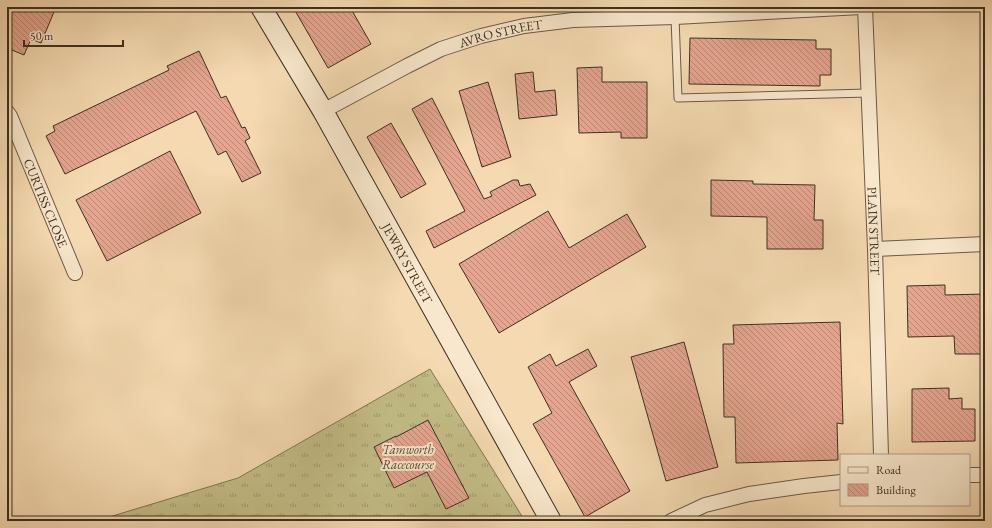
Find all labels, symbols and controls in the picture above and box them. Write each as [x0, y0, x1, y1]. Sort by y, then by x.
street label: AVRO STREET [456, 15, 543, 51]
scale bar [24, 22, 123, 48]
text: 50 m [30, 28, 54, 44]
street label: CURTISS CLOSE [20, 156, 72, 250]
street label: PLAIN STREET [864, 186, 884, 276]
street label: JEWRY STREET [378, 219, 437, 306]
park label: Tamworth Racecourse [382, 441, 434, 473]
legend [840, 454, 970, 506]
text: Road [876, 462, 902, 478]
text: Building [876, 482, 917, 498]

